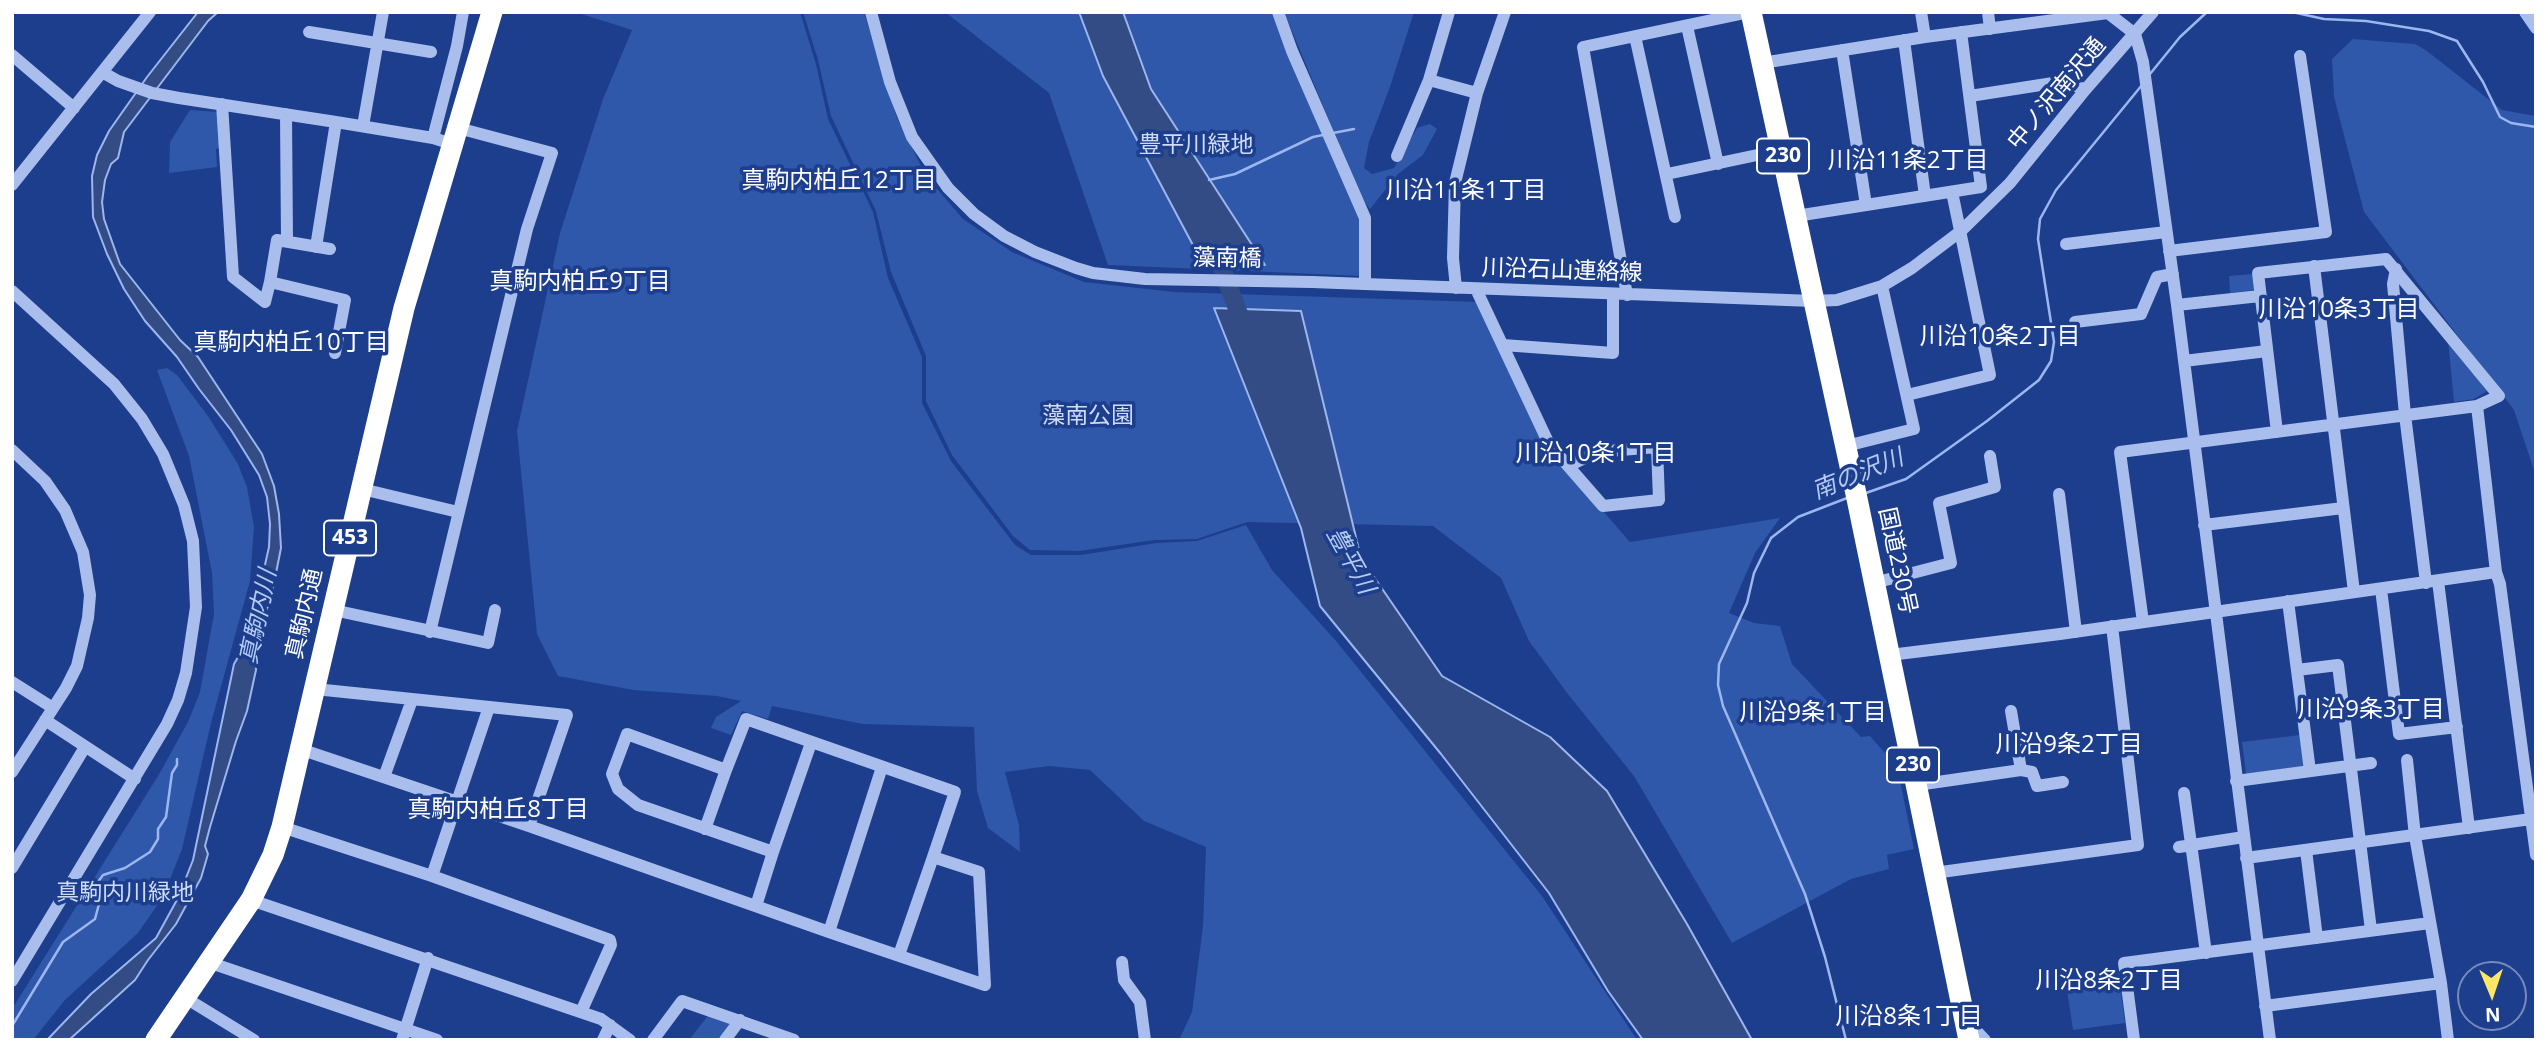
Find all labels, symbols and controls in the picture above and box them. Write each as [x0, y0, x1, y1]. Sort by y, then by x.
street label: 中ノ沢南沢通 [2002, 32, 2112, 156]
park label: 豊平川緑地 [1139, 131, 1253, 159]
road number: 230 [1757, 138, 1809, 174]
district label: 川沿11条2丁目 [1827, 147, 1989, 175]
district label: 真駒内柏丘12丁目 [741, 167, 937, 195]
district label: 川沿11条1丁目 [1385, 177, 1547, 205]
street label: 藻南橋 [1192, 245, 1262, 273]
street label: 川沿石山連絡線 [1481, 254, 1643, 288]
district label: 真駒内柏丘9丁目 [489, 268, 671, 296]
district label: 川沿10条3丁目 [2258, 296, 2420, 324]
district label: 川沿10条2丁目 [1919, 323, 2081, 351]
district label: 真駒内柏丘10丁目 [193, 329, 389, 357]
park label: 藻南公園 [1042, 402, 1134, 430]
district label: 川沿10条1丁目 [1515, 440, 1677, 468]
water label: 南の沢川 [1808, 444, 1908, 506]
street label: 国道230号 [1872, 505, 1922, 617]
road number: 453 [324, 520, 376, 556]
water label: 豊平川 [1320, 523, 1380, 599]
street label: 真駒内通 [281, 566, 329, 662]
water label: 真駒内川 [235, 567, 283, 667]
district label: 川沿9条3丁目 [2297, 696, 2445, 724]
district label: 川沿9条1丁目 [1739, 699, 1887, 727]
district label: 川沿9条2丁目 [1995, 731, 2143, 759]
road number: 230 [1887, 748, 1939, 782]
district label: 真駒内柏丘8丁目 [407, 796, 589, 824]
park label: 真駒内川緑地 [56, 879, 194, 907]
north arrow [2457, 961, 2527, 1031]
district label: 川沿8条2丁目 [2035, 967, 2183, 995]
text: N [2484, 1002, 2501, 1028]
district label: 川沿8条1丁目 [1835, 1003, 1983, 1031]

